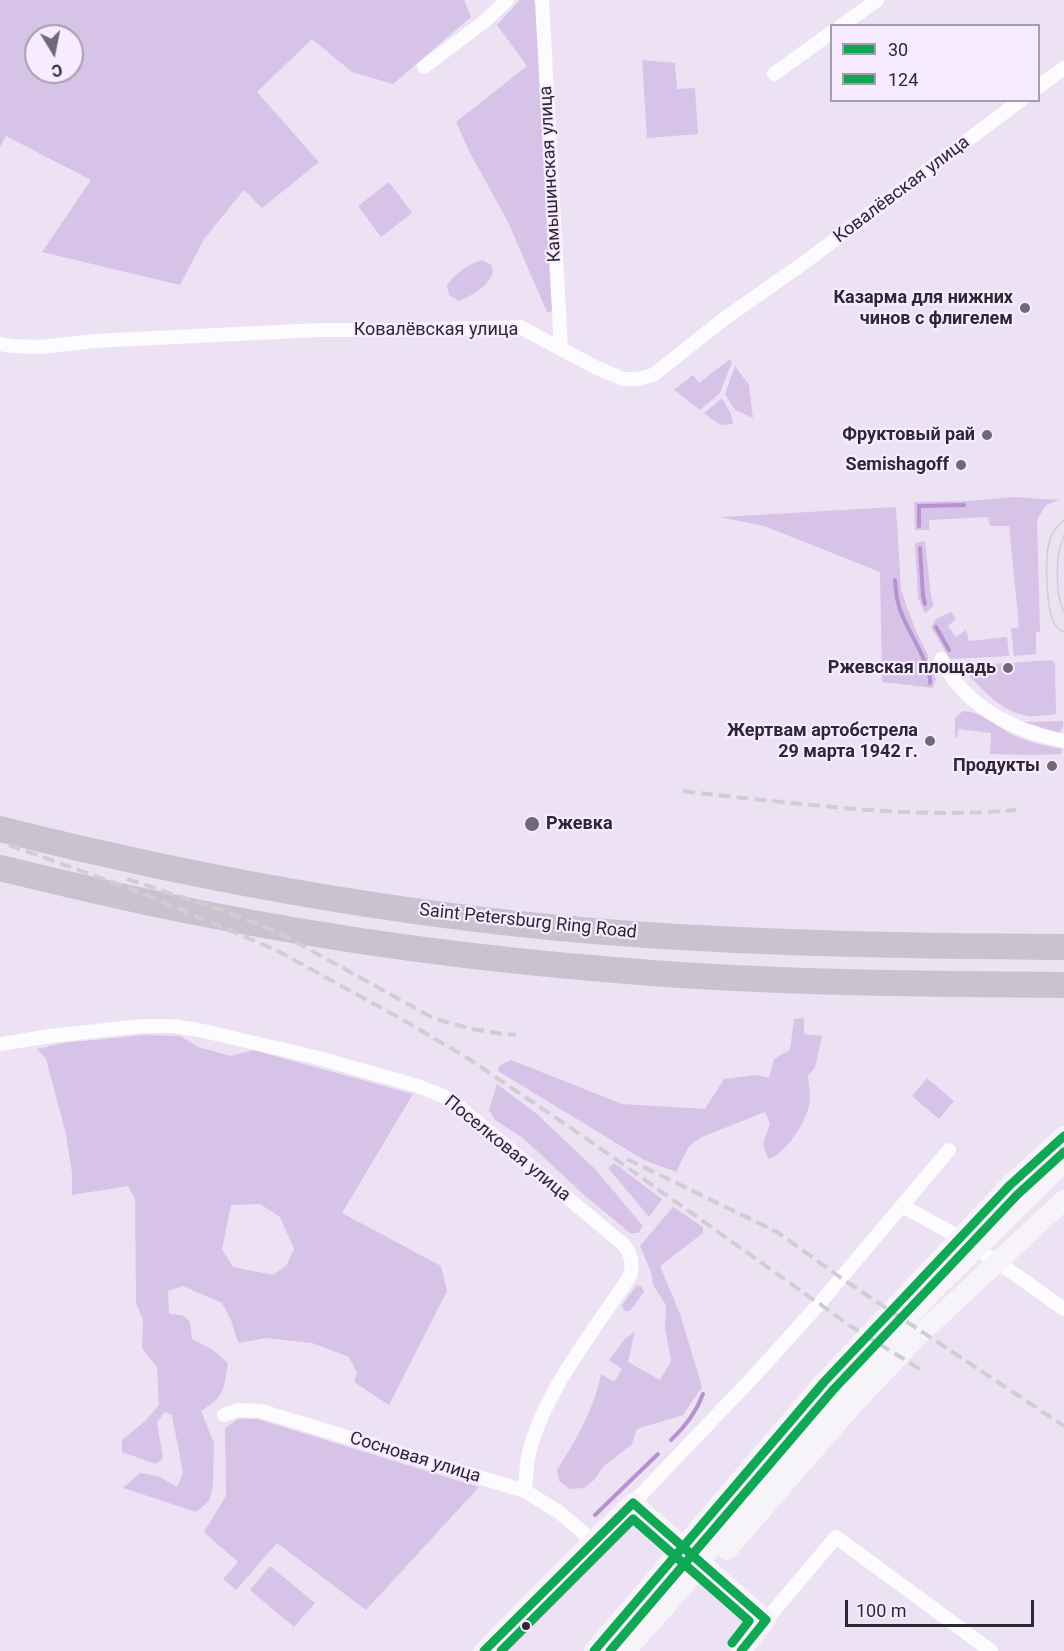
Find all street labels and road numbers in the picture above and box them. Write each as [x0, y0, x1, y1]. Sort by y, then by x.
street label: Камышинская улица [536, 85, 566, 263]
street label: Ковалёвская улица [830, 132, 974, 248]
street label: Ковалёвская улица [354, 319, 518, 341]
street label: Saint Petersburg Ring Road [418, 900, 638, 944]
street label: Поселковая улица [440, 1091, 574, 1207]
street label: Сосновая улица [347, 1428, 483, 1488]

